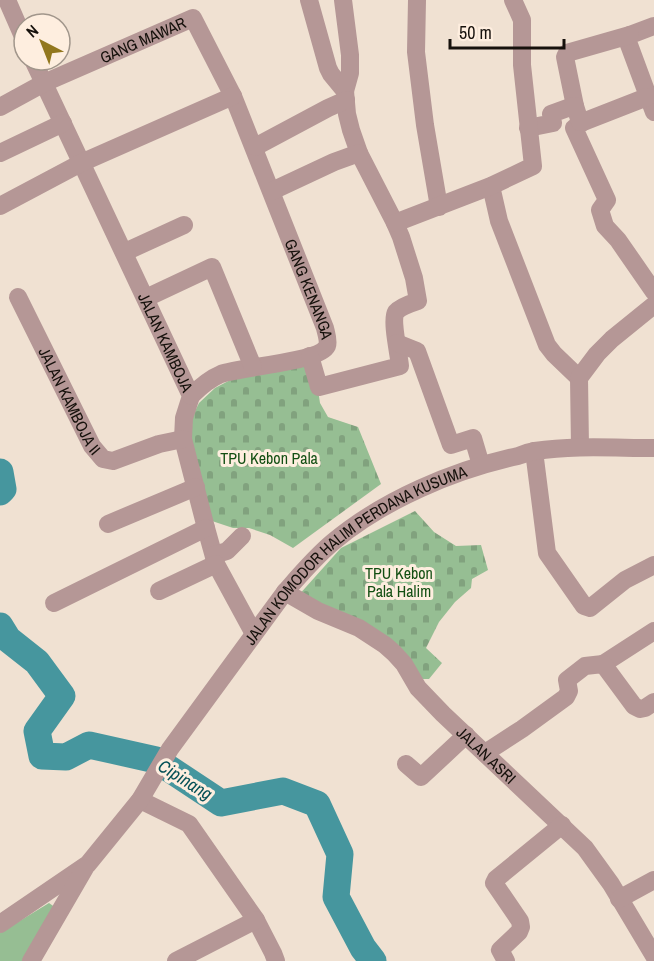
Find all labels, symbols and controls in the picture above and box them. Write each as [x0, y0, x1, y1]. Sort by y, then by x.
street label: GANG MAWAR [96, 11, 190, 68]
north arrow [12, 12, 72, 72]
scale bar [450, 12, 564, 50]
text: N [21, 20, 43, 42]
text: 50 m [459, 20, 492, 45]
street label: GANG KENANGA [280, 235, 338, 342]
street label: JALAN KAMBOJA [133, 289, 199, 396]
street label: JALAN KAMBOJA II [34, 343, 106, 460]
park label: TPU Kebon Pala [220, 447, 319, 469]
street label: JALAN KOMODOR HALIM PERDANA KUSUMA [239, 460, 470, 649]
park label: TPU Kebon Pala Halim [365, 562, 433, 602]
street label: JALAN ASRI [452, 721, 521, 789]
water label: Cipinang [153, 753, 217, 806]

